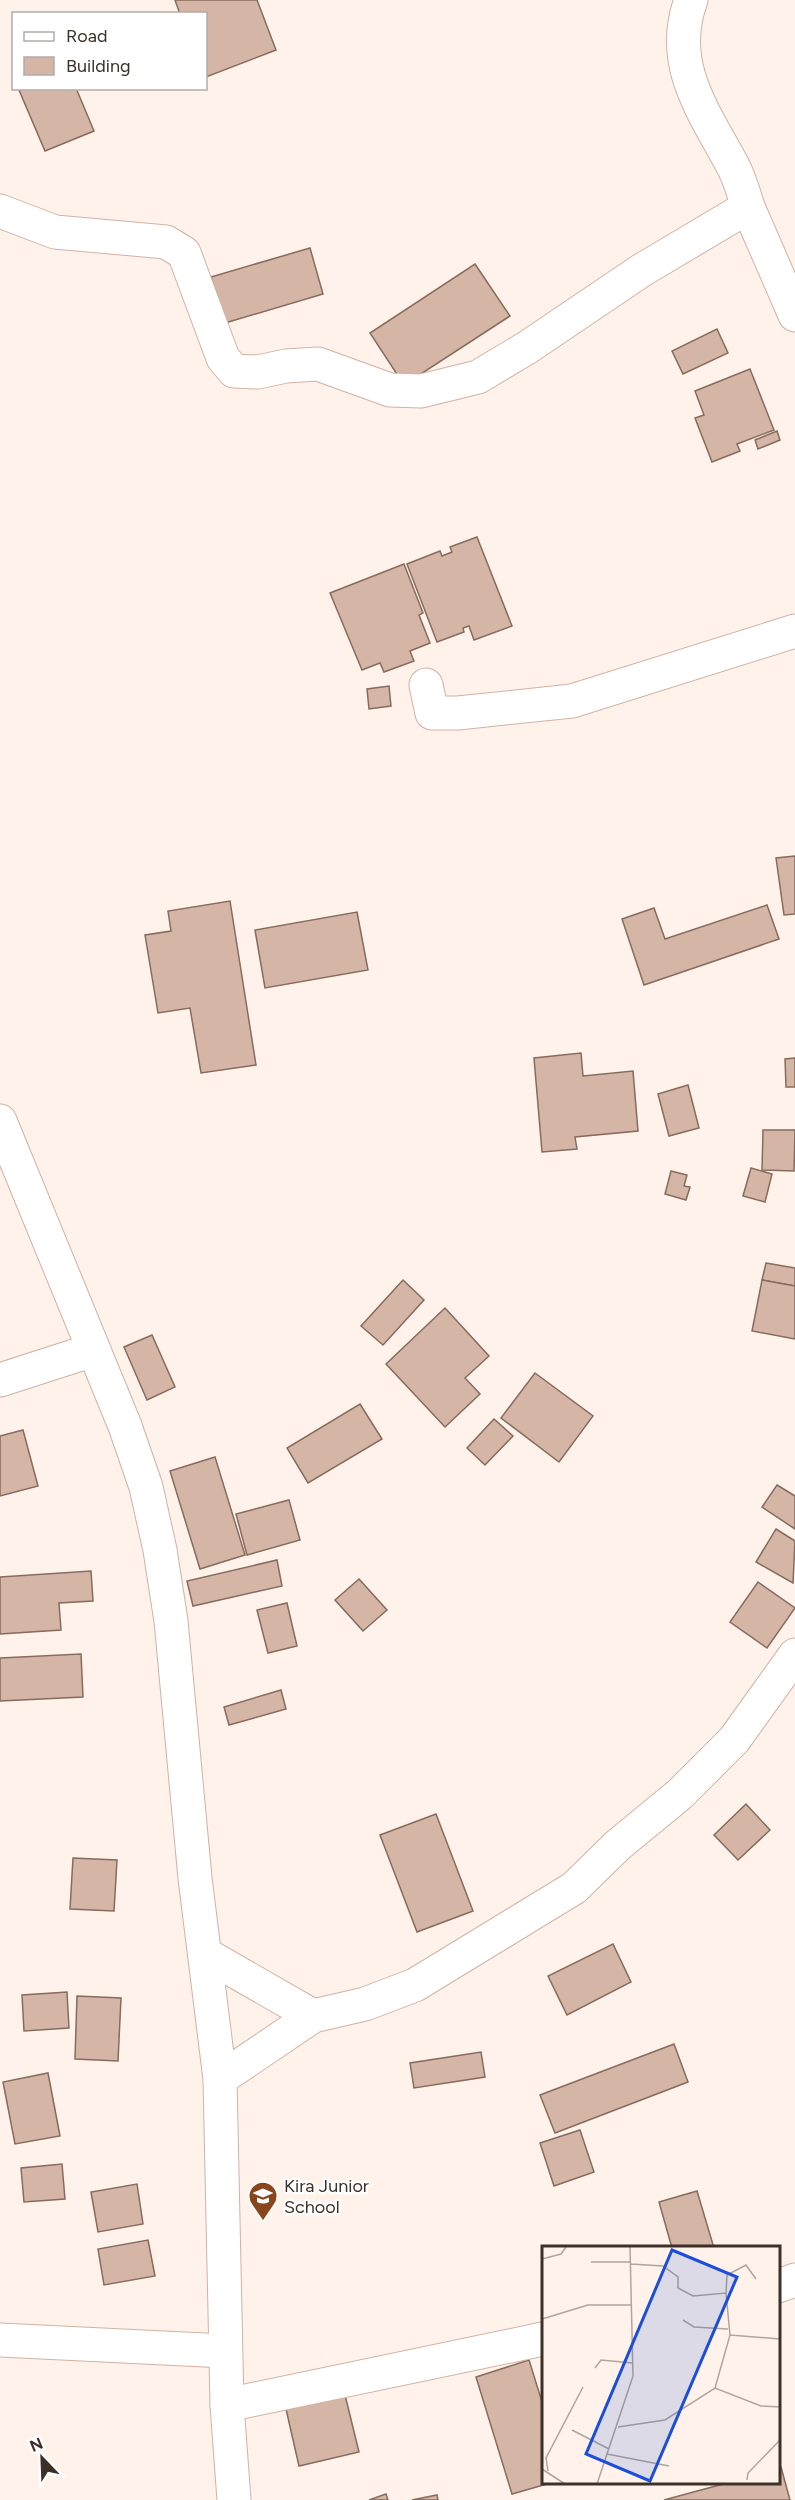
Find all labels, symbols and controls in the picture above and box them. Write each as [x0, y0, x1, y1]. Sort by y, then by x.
legend [12, 12, 207, 90]
text: Road [66, 25, 107, 47]
text: Building [66, 55, 131, 77]
place label: Kira Junior School [284, 2175, 369, 2218]
school or university icon: Kira Junior School [247, 2180, 279, 2222]
inset map [542, 2246, 780, 2485]
north arrow [12, 2428, 72, 2488]
text: N [27, 2433, 46, 2456]

